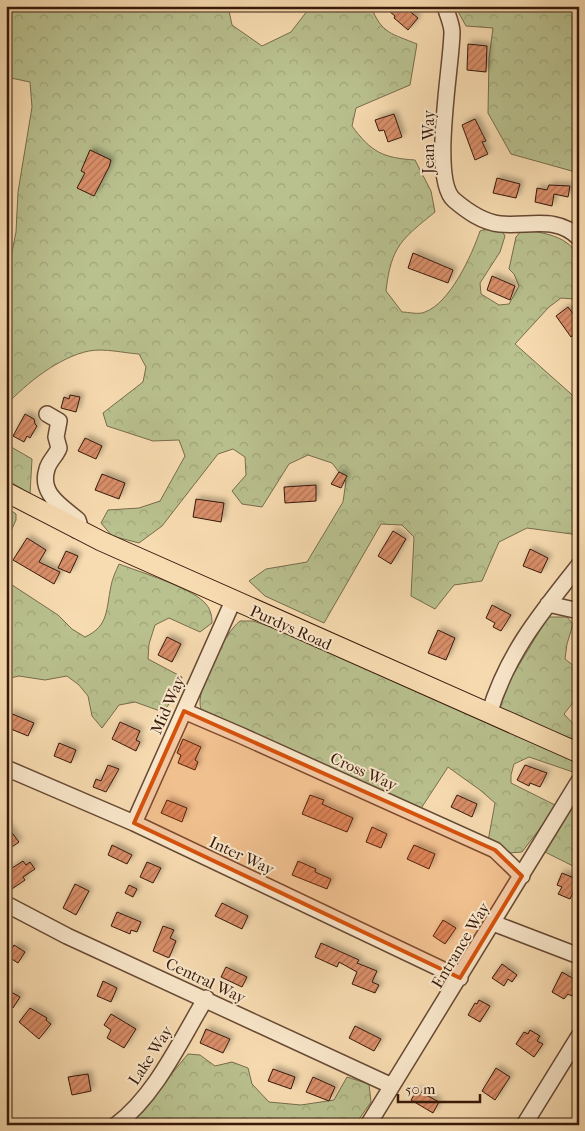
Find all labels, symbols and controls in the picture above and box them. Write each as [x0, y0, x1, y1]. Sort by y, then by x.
street label: Jean Way [419, 110, 438, 176]
street label: Purdys Road [247, 601, 335, 654]
street label: Mid Way [146, 673, 189, 737]
street label: Cross Way [327, 748, 401, 795]
street label: Inter Way [206, 832, 278, 879]
street label: Entrance Way [427, 898, 494, 992]
street label: Central Way [163, 954, 249, 1007]
street label: Lake Way [124, 1022, 177, 1088]
scale bar [398, 1071, 480, 1103]
text: 50 m [405, 1080, 436, 1098]

